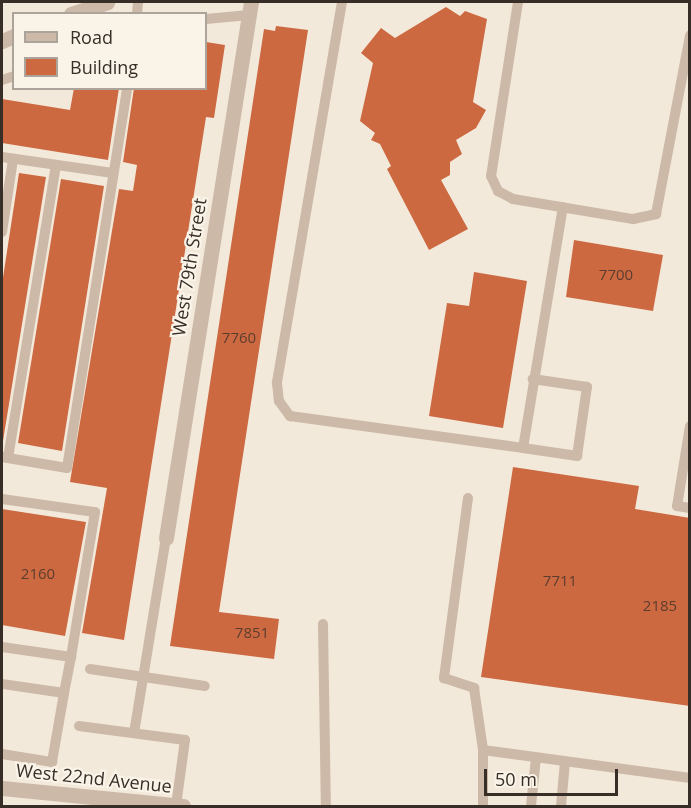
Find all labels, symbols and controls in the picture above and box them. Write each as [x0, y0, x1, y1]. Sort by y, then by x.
legend [12, 12, 207, 90]
text: Road [70, 25, 113, 49]
text: Building [70, 55, 138, 79]
street label: West 79th Street [167, 196, 211, 338]
house number: 7700 [599, 266, 633, 284]
house number: 7760 [222, 329, 256, 347]
house number: 2160 [21, 565, 55, 583]
house number: 7711 [543, 572, 577, 590]
house number: 2185 [643, 597, 677, 615]
house number: 7851 [235, 624, 269, 642]
scale bar [487, 757, 620, 795]
street label: West 22nd Avenue [15, 759, 173, 797]
text: 50 m [495, 767, 537, 791]

